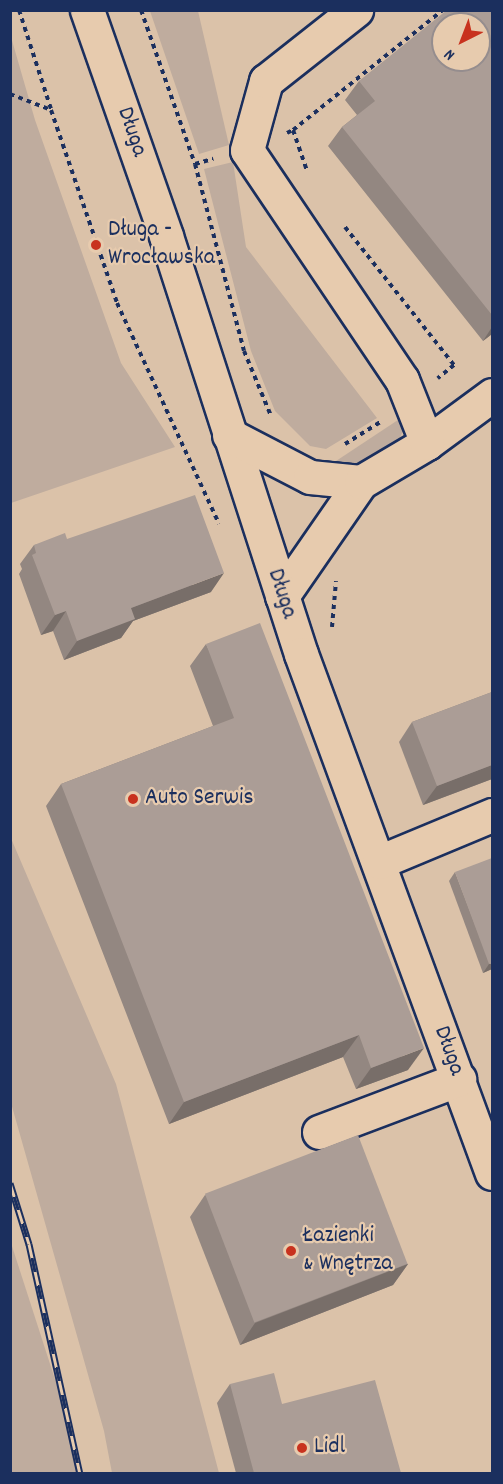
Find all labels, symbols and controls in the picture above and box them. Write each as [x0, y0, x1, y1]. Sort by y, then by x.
north arrow [431, 12, 491, 72]
text: N [439, 43, 461, 65]
street label: Długa [109, 103, 153, 161]
place label: Długa - Wrocławska [108, 217, 215, 273]
marker: Długa - Wrocławska [89, 238, 103, 252]
street label: Długa [259, 566, 303, 622]
place label: Auto Serwis [145, 785, 253, 813]
marker: Auto Serwis [126, 792, 140, 806]
street label: Długa [426, 1022, 470, 1080]
place label: Łazienki & Wnętrza [303, 1223, 393, 1279]
marker: Łazienki & Wnętrza [284, 1244, 298, 1258]
place label: Lidl [314, 1434, 345, 1462]
marker: Lidl [295, 1441, 309, 1455]

